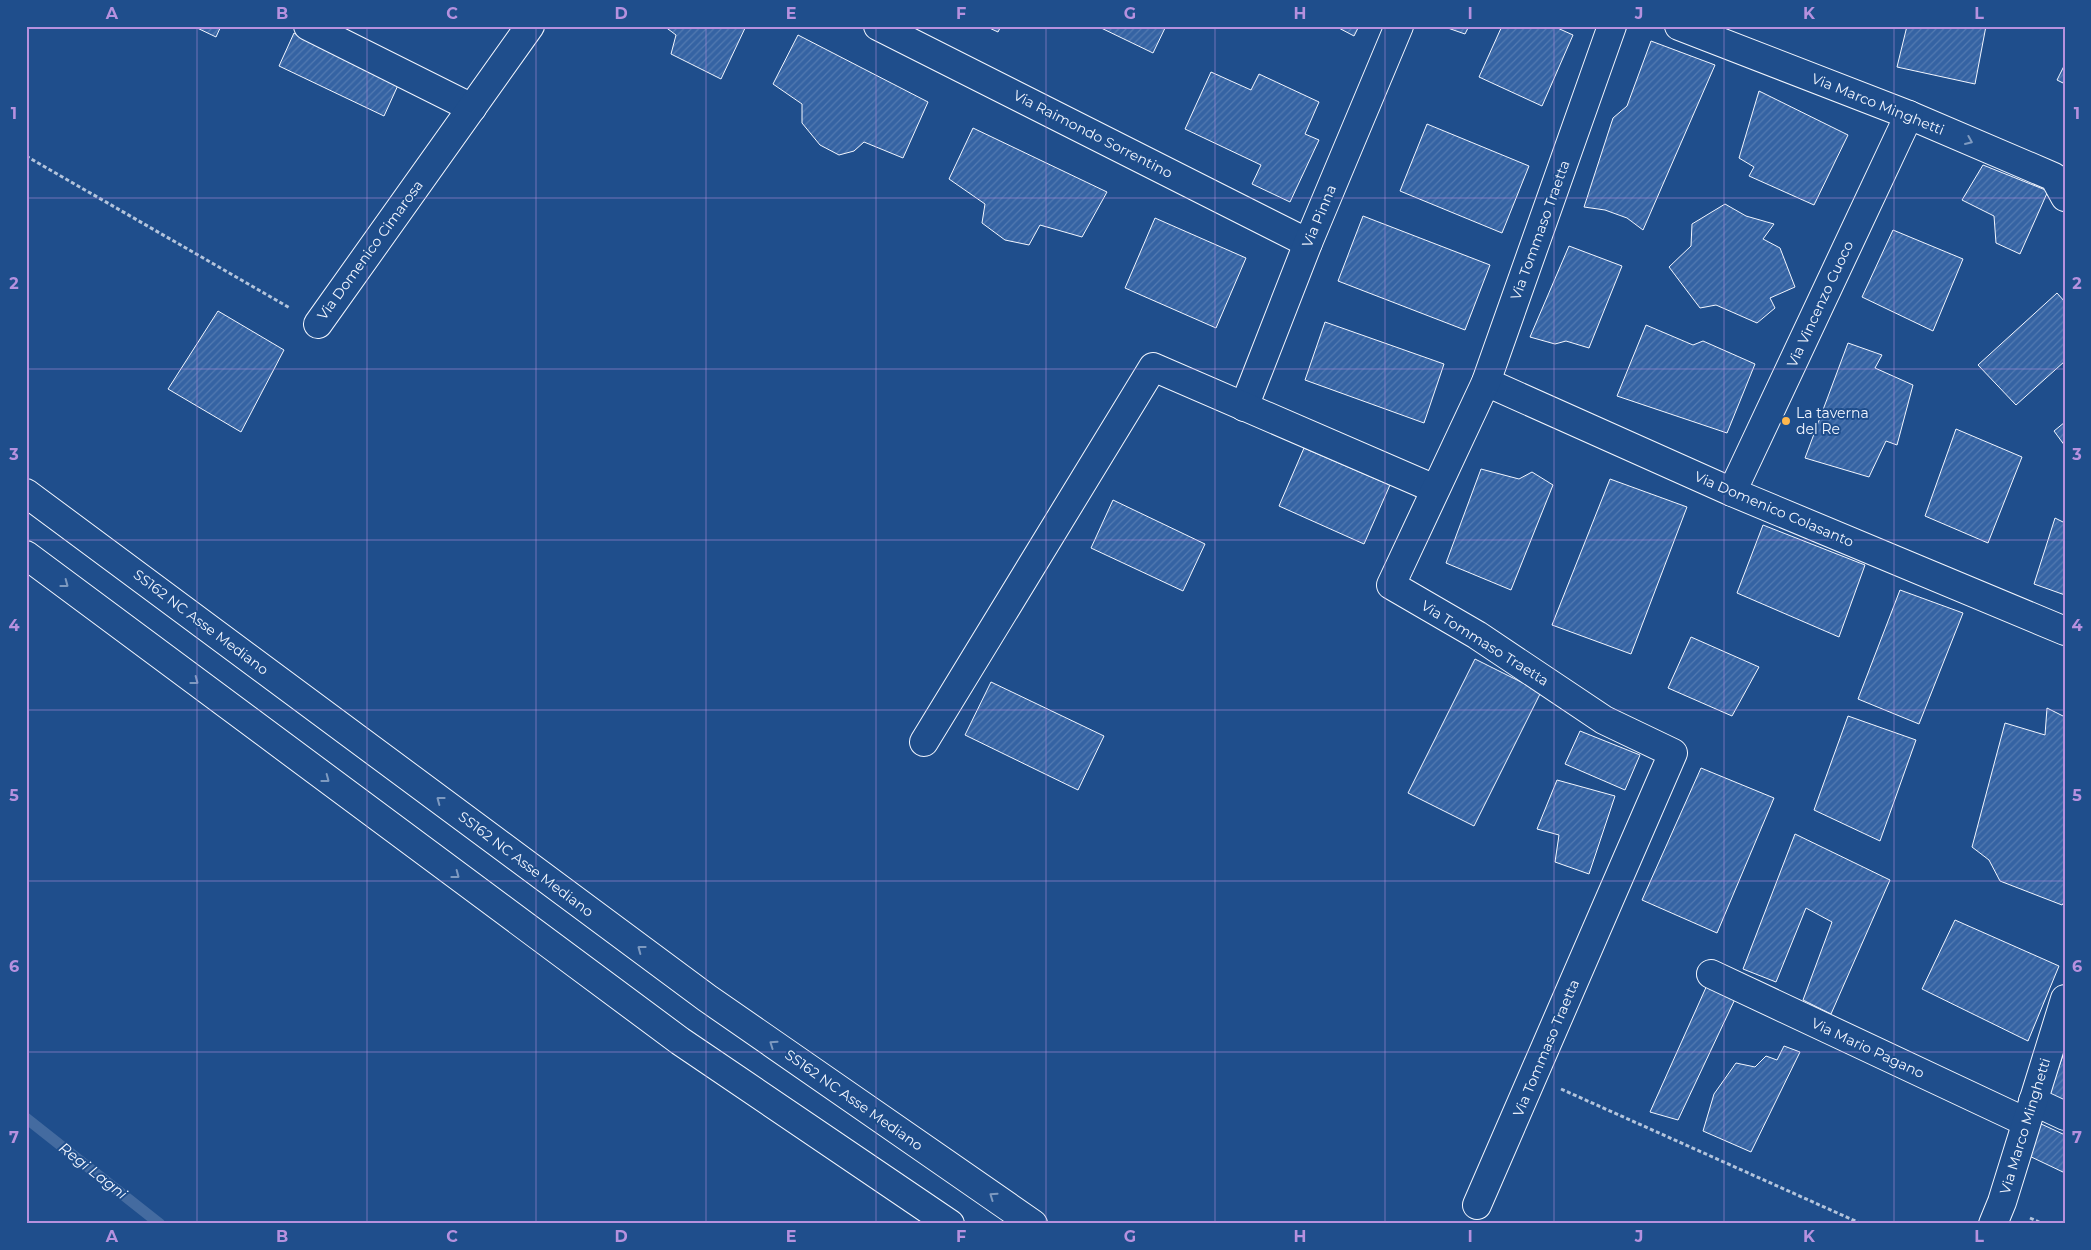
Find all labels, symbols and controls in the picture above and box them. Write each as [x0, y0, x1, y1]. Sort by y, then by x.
text: A [105, 4, 119, 23]
text: B [276, 4, 288, 23]
text: C [446, 4, 458, 23]
text: D [614, 4, 628, 23]
text: E [786, 4, 796, 23]
text: F [956, 4, 966, 23]
text: G [1124, 4, 1136, 23]
text: H [1294, 4, 1306, 23]
text: I [1467, 4, 1473, 23]
text: J [1634, 4, 1643, 23]
text: K [1803, 4, 1816, 23]
text: L [1974, 4, 1984, 23]
street label: Via Marco Minghetti [1809, 69, 1947, 139]
street label: Via Raimondo Sorrentino [1010, 86, 1176, 182]
text: 1 [11, 104, 17, 123]
text: 1 [2074, 104, 2080, 123]
one-way arrow [1965, 135, 1973, 145]
street label: Via Tommaso Traetta [1506, 158, 1574, 302]
street label: Via Domenico Cimarosa [313, 177, 427, 323]
street label: Via Pinna [1298, 182, 1340, 250]
street label: Via Vincenzo Cuoco [1783, 238, 1857, 370]
text: 2 [9, 274, 19, 293]
text: 2 [2072, 274, 2082, 293]
place label: La taverna del Re [1796, 404, 1869, 438]
marker: La taverna del Re [1780, 415, 1792, 427]
text: 3 [8, 445, 19, 464]
text: 3 [2071, 445, 2082, 464]
street label: Via Domenico Colasanto [1692, 467, 1857, 551]
street label: SS162 NC Asse Mediano [130, 565, 272, 679]
one-way arrow [59, 578, 69, 587]
street label: Via Tommaso Traetta [1418, 596, 1552, 690]
text: 4 [8, 616, 20, 635]
text: 4 [2071, 616, 2083, 635]
one-way arrow [190, 675, 199, 685]
one-way arrow [320, 773, 329, 781]
text: 5 [9, 786, 19, 805]
text: 5 [2072, 786, 2082, 805]
one-way arrow [437, 798, 446, 806]
street label: SS162 NC Asse Mediano [455, 807, 597, 921]
one-way arrow [450, 870, 459, 878]
one-way arrow [638, 947, 647, 955]
text: 6 [9, 957, 19, 976]
text: 6 [2072, 957, 2082, 976]
street label: Via Tommaso Traetta [1509, 977, 1583, 1119]
street label: Via Mario Pagano [1809, 1014, 1928, 1082]
one-way arrow [769, 1041, 779, 1050]
street label: SS162 NC Asse Mediano [781, 1045, 927, 1155]
street label: Via Marco Minghetti [1996, 1056, 2054, 1196]
text: 7 [9, 1128, 19, 1147]
text: 7 [2072, 1128, 2082, 1147]
water label: Regi Lagni [55, 1138, 132, 1204]
one-way arrow [989, 1193, 999, 1202]
text: A [105, 1227, 119, 1246]
text: B [276, 1227, 288, 1246]
text: C [446, 1227, 458, 1246]
text: D [614, 1227, 628, 1246]
text: E [786, 1227, 796, 1246]
text: F [956, 1227, 966, 1246]
text: G [1124, 1227, 1136, 1246]
text: H [1294, 1227, 1306, 1246]
text: I [1467, 1227, 1473, 1246]
text: J [1634, 1227, 1643, 1246]
text: K [1803, 1227, 1816, 1246]
text: L [1974, 1227, 1984, 1246]

